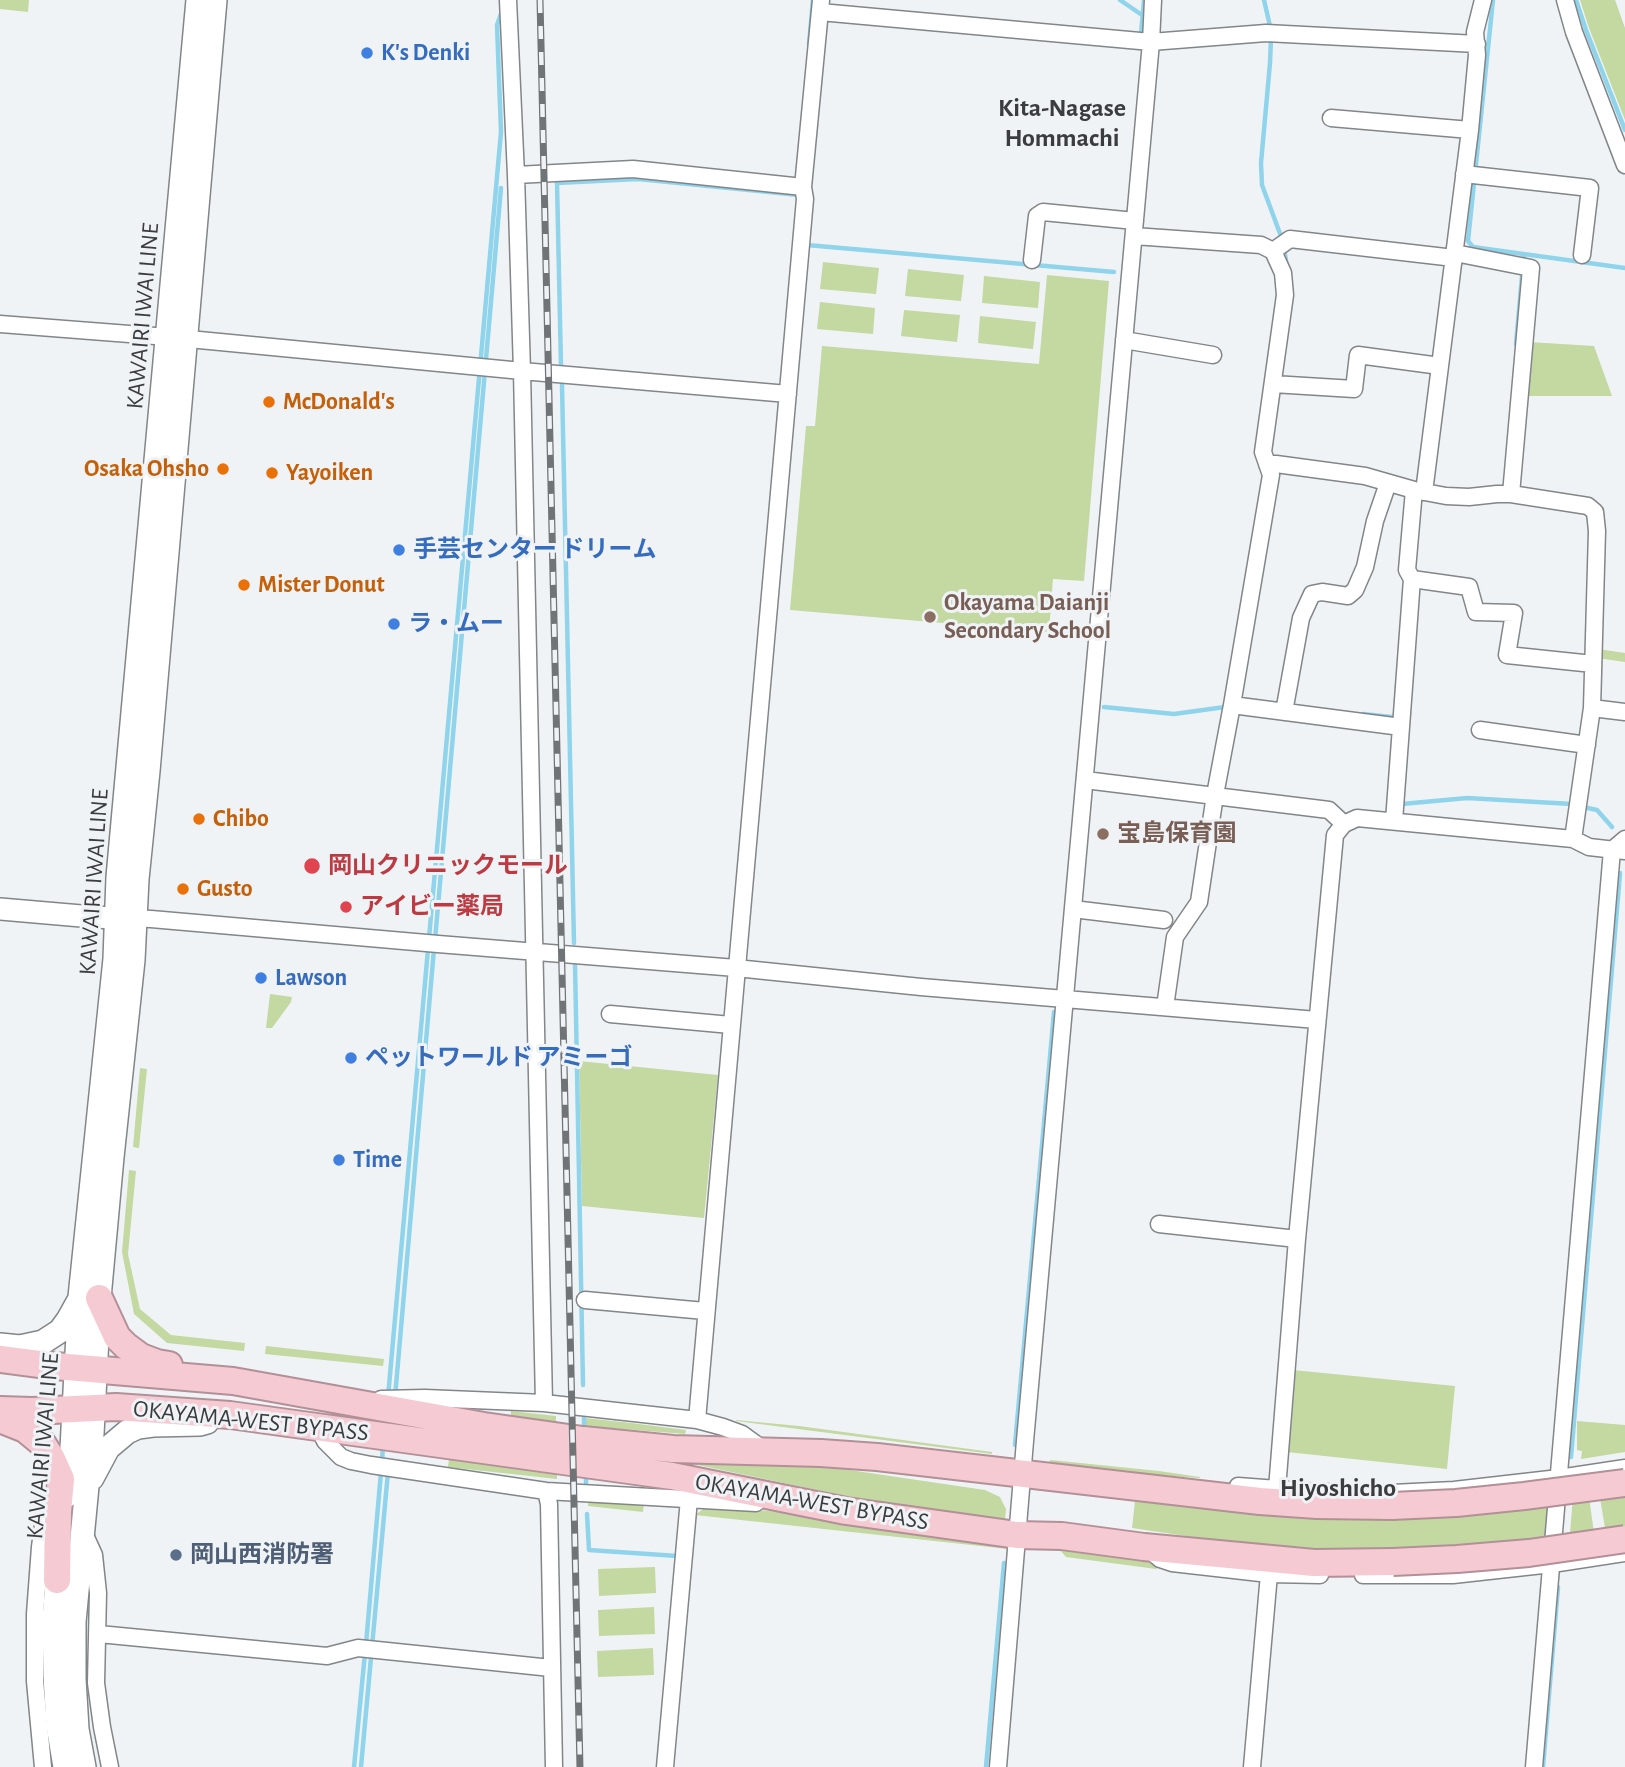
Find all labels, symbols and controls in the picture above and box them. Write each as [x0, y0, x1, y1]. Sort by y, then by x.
place label: K's Denki [381, 39, 470, 67]
marker: K's Denki [359, 45, 375, 61]
district label: Kita-Nagase Hommachi [998, 92, 1126, 154]
street label: KAWAIRI IWAI LINE [121, 222, 165, 410]
place label: McDonald's [283, 388, 395, 416]
marker: McDonald's [261, 394, 277, 410]
place label: Osaka Ohsho [84, 455, 209, 483]
place label: Yayoiken [286, 459, 373, 487]
marker: Osaka Ohsho [215, 461, 231, 477]
marker: Yayoiken [264, 465, 280, 481]
place label: 手芸センター ドリーム [413, 536, 657, 564]
marker: 手芸センター ドリーム [391, 542, 407, 558]
place label: Mister Donut [258, 571, 385, 599]
marker: Mister Donut [236, 577, 252, 593]
place label: Okayama Daianji Secondary School [944, 589, 1111, 645]
marker: Okayama Daianji Secondary School [922, 609, 938, 625]
place label: ラ・ムー [408, 610, 504, 638]
marker: ラ・ムー [386, 616, 402, 632]
street label: KAWAIRI IWAI LINE [73, 788, 115, 976]
place label: Chibo [213, 805, 269, 833]
marker: Chibo [191, 811, 207, 827]
place label: 宝島保育園 [1117, 820, 1237, 848]
marker: 宝島保育園 [1095, 826, 1111, 842]
place label: 岡山クリニックモール [328, 852, 568, 880]
marker: 岡山クリニックモール [302, 856, 322, 876]
place label: Gusto [197, 875, 253, 903]
marker: Gusto [175, 881, 191, 897]
place label: アイビー薬局 [360, 893, 504, 921]
marker: アイビー薬局 [338, 899, 354, 915]
place label: Lawson [275, 964, 347, 992]
marker: Lawson [253, 970, 269, 986]
place label: ペットワールド アミーゴ [365, 1044, 633, 1072]
marker: ペットワールド アミーゴ [343, 1050, 359, 1066]
place label: Time [353, 1146, 402, 1174]
marker: Time [331, 1152, 347, 1168]
street label: KAWAIRI IWAI LINE [21, 1352, 65, 1540]
street label: OKAYAMA-WEST BYPASS [132, 1394, 370, 1448]
street label: OKAYAMA-WEST BYPASS [693, 1467, 931, 1537]
district label: Hiyoshicho [1280, 1472, 1396, 1504]
place label: 岡山西消防署 [190, 1541, 334, 1569]
marker: 岡山西消防署 [168, 1547, 184, 1563]

